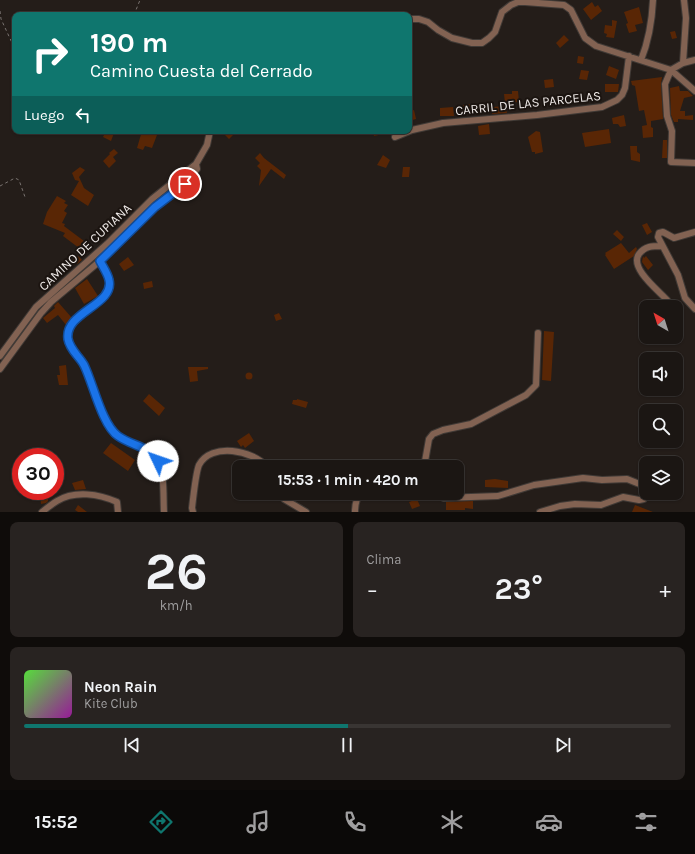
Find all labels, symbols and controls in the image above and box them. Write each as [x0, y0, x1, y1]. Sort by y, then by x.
text: 190 m [90, 26, 168, 59]
icon: right [24, 28, 76, 80]
text: Camino Cuesta del Cerrado [90, 60, 313, 82]
street label: CARRIL DE LAS PARCELAS [454, 88, 602, 118]
icon: left [72, 104, 94, 126]
text: Luego [24, 106, 64, 124]
pin [168, 167, 202, 201]
icon: arrive [174, 173, 196, 195]
street label: CAMINO DE CUPIANA [36, 200, 135, 294]
north arrow [639, 300, 683, 344]
map controls [639, 300, 683, 500]
button: sound [639, 352, 683, 396]
button: search [639, 404, 683, 448]
position arrow [137, 440, 179, 482]
speed limit sign: 30 [12, 448, 64, 500]
button: layers [639, 456, 683, 500]
text: 15:53 · 1 min · 420 m [278, 471, 418, 489]
text: 26 [145, 541, 208, 602]
text: Clima [367, 552, 401, 567]
text: 23° [495, 571, 543, 607]
text: − [367, 577, 378, 603]
text: + [659, 577, 671, 603]
text: km/h [160, 598, 193, 613]
text: Neon Rain [84, 678, 157, 696]
text: Kite Club [84, 696, 138, 711]
icon: previous [121, 734, 143, 756]
icon: pause [336, 734, 358, 756]
icon: next [552, 734, 574, 756]
icon: directions [147, 808, 175, 836]
icon: music [244, 808, 272, 836]
icon: phone [341, 808, 369, 836]
icon: climate [438, 808, 466, 836]
icon: car [535, 808, 563, 836]
icon: filters [632, 808, 660, 836]
text: 15:52 [35, 811, 78, 833]

